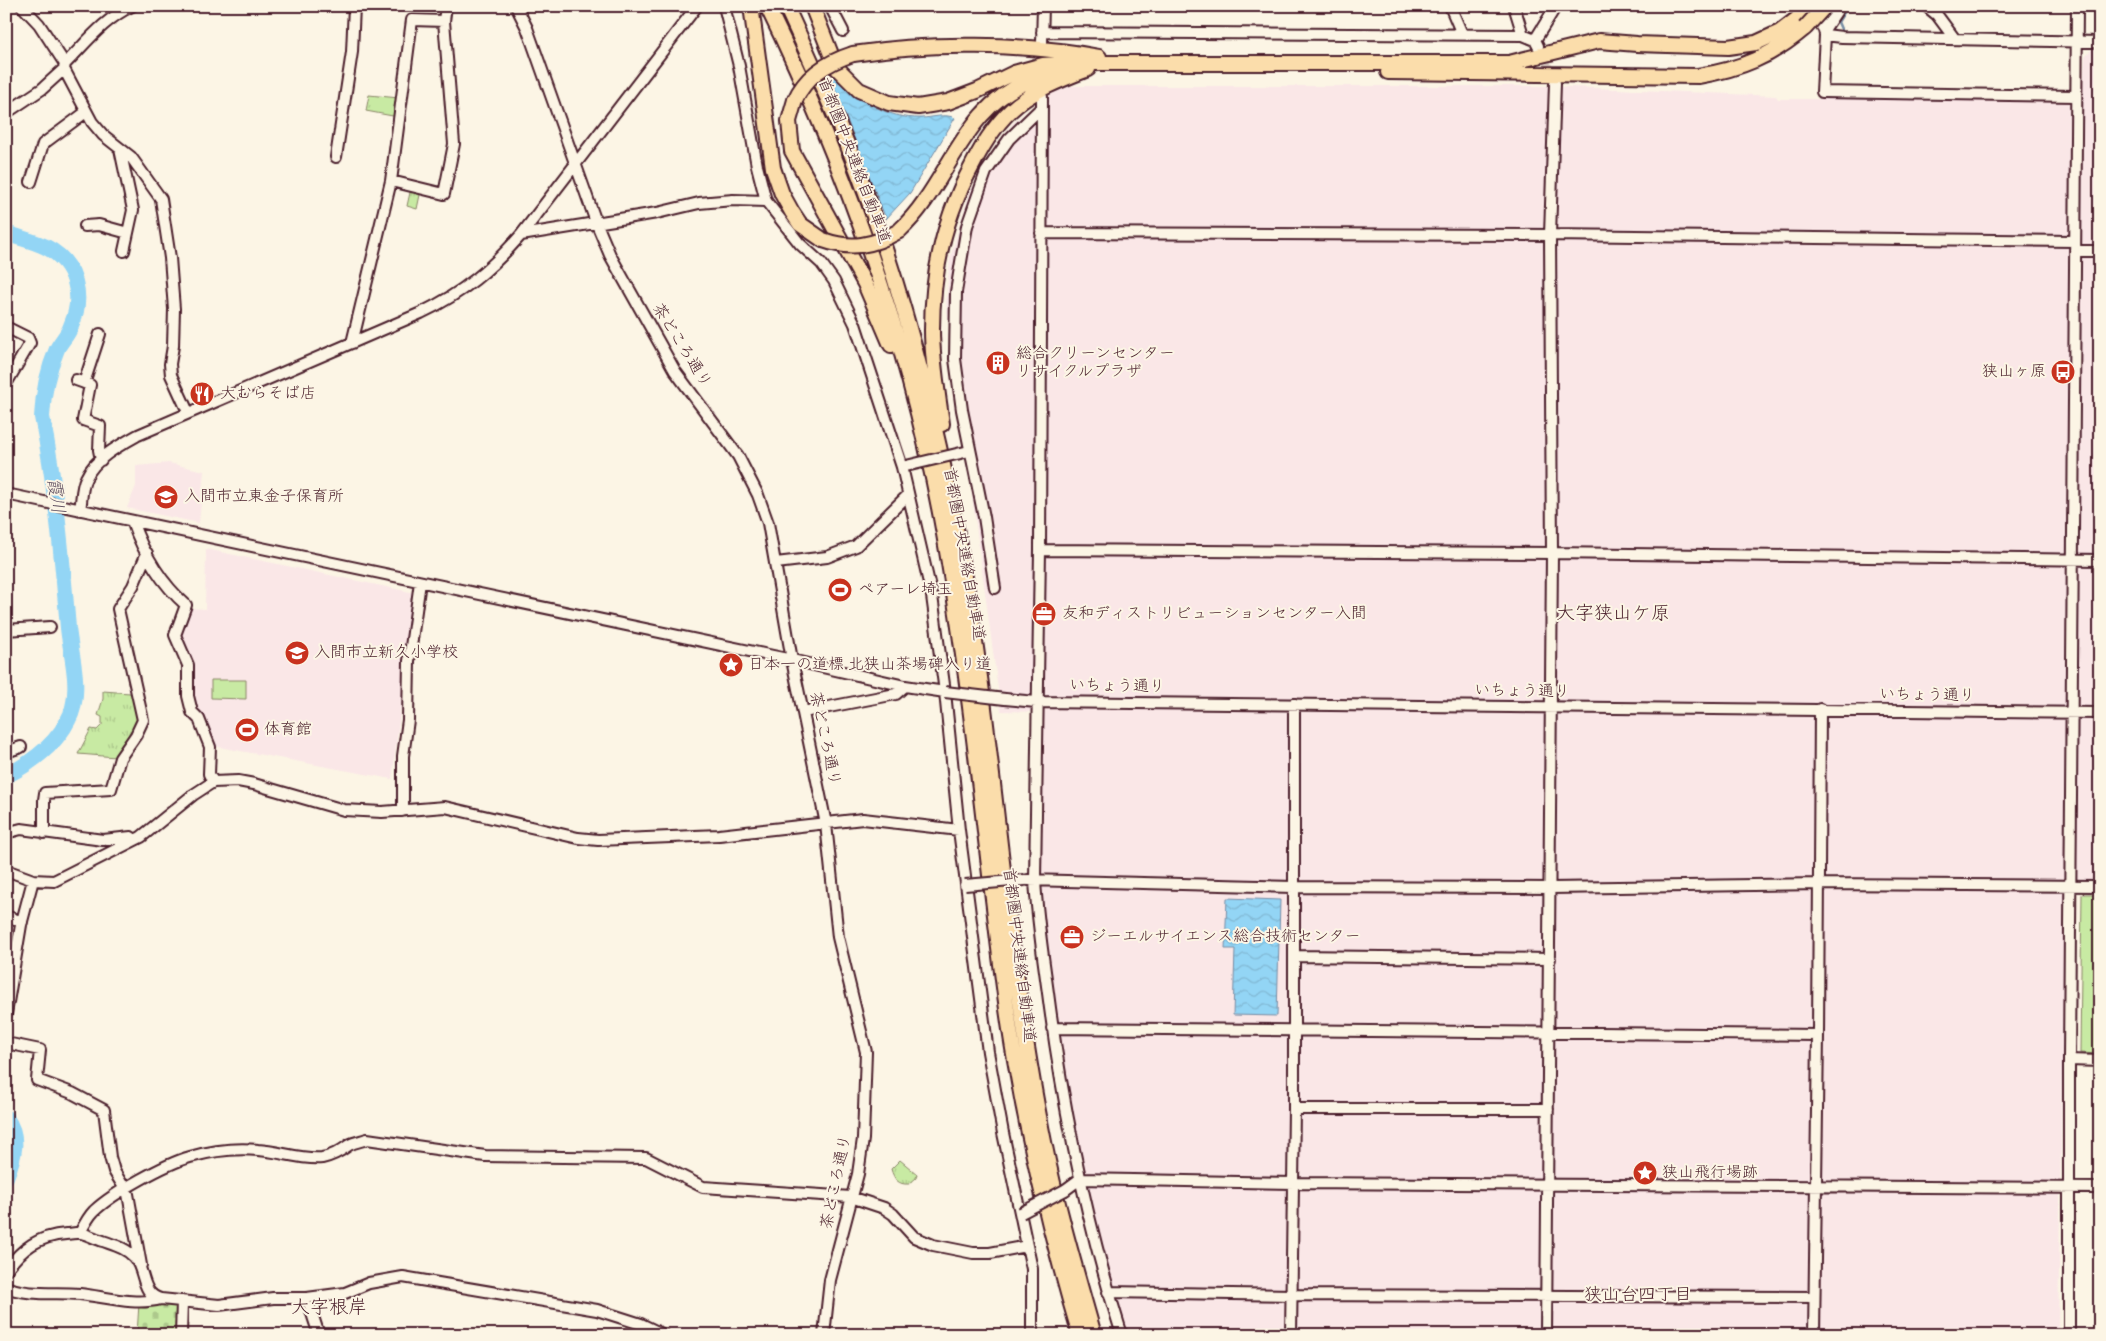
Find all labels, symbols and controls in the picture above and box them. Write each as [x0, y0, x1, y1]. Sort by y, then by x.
street label: 首都圏中央連絡自動車道 [811, 75, 895, 247]
street label: 茶どころ通り [646, 299, 716, 393]
place label: 総合クリーンセンター リサイクルプラザ [1016, 343, 1175, 384]
building icon: 総合クリーンセンター リサイクルプラザ [985, 350, 1011, 376]
bus stop icon: 狭山ヶ原 [2050, 359, 2076, 385]
place label: 狭山ヶ原 [1982, 361, 2046, 384]
restaurant icon: 大むらそば店 [189, 381, 215, 407]
place label: 大むらそば店 [220, 383, 316, 406]
street label: 首都圏中央連絡自動車道 [936, 465, 990, 643]
water label: 霞川 [39, 476, 69, 516]
school or university icon: 入間市立東金子保育所 [153, 484, 179, 510]
place label: 入間市立東金子保育所 [184, 486, 344, 509]
sports icon: ペアーレ埼玉 [827, 577, 853, 603]
place label: ペアーレ埼玉 [858, 579, 953, 602]
office icon: 友和ディストリビューションセンター入間 [1031, 601, 1057, 627]
district label: 大字狭山ケ原 [1556, 602, 1670, 629]
place label: 友和ディストリビューションセンター入間 [1062, 603, 1367, 626]
school or university icon: 入間市立新久小学校 [284, 640, 310, 666]
place label: 入間市立新久小学校 [314, 642, 458, 665]
place icon: 日本一の道標 北狭山茶場碑入り道 [718, 652, 744, 678]
place label: 日本一の道標 北狭山茶場碑入り道 [748, 654, 992, 677]
street label: いちょう通り [1069, 675, 1165, 699]
street label: いちょう通り [1474, 680, 1570, 704]
street label: いちょう通り [1879, 684, 1975, 708]
street label: 茶どころ通り [803, 690, 845, 788]
sports icon: 体育館 [234, 717, 260, 743]
place label: 体育館 [264, 719, 312, 742]
street label: 首都圏中央連絡自動車道 [996, 866, 1040, 1044]
office icon: ジーエルサイエンス総合技術センター [1059, 924, 1085, 950]
place label: ジーエルサイエンス総合技術センター [1090, 926, 1360, 949]
street label: 茶どころ通り [816, 1133, 858, 1231]
place icon: 狭山飛行場跡 [1632, 1160, 1658, 1186]
place label: 狭山飛行場跡 [1662, 1162, 1758, 1185]
district label: 狭山台四丁目 [1584, 1284, 1692, 1309]
district label: 大字根岸 [291, 1296, 367, 1323]

